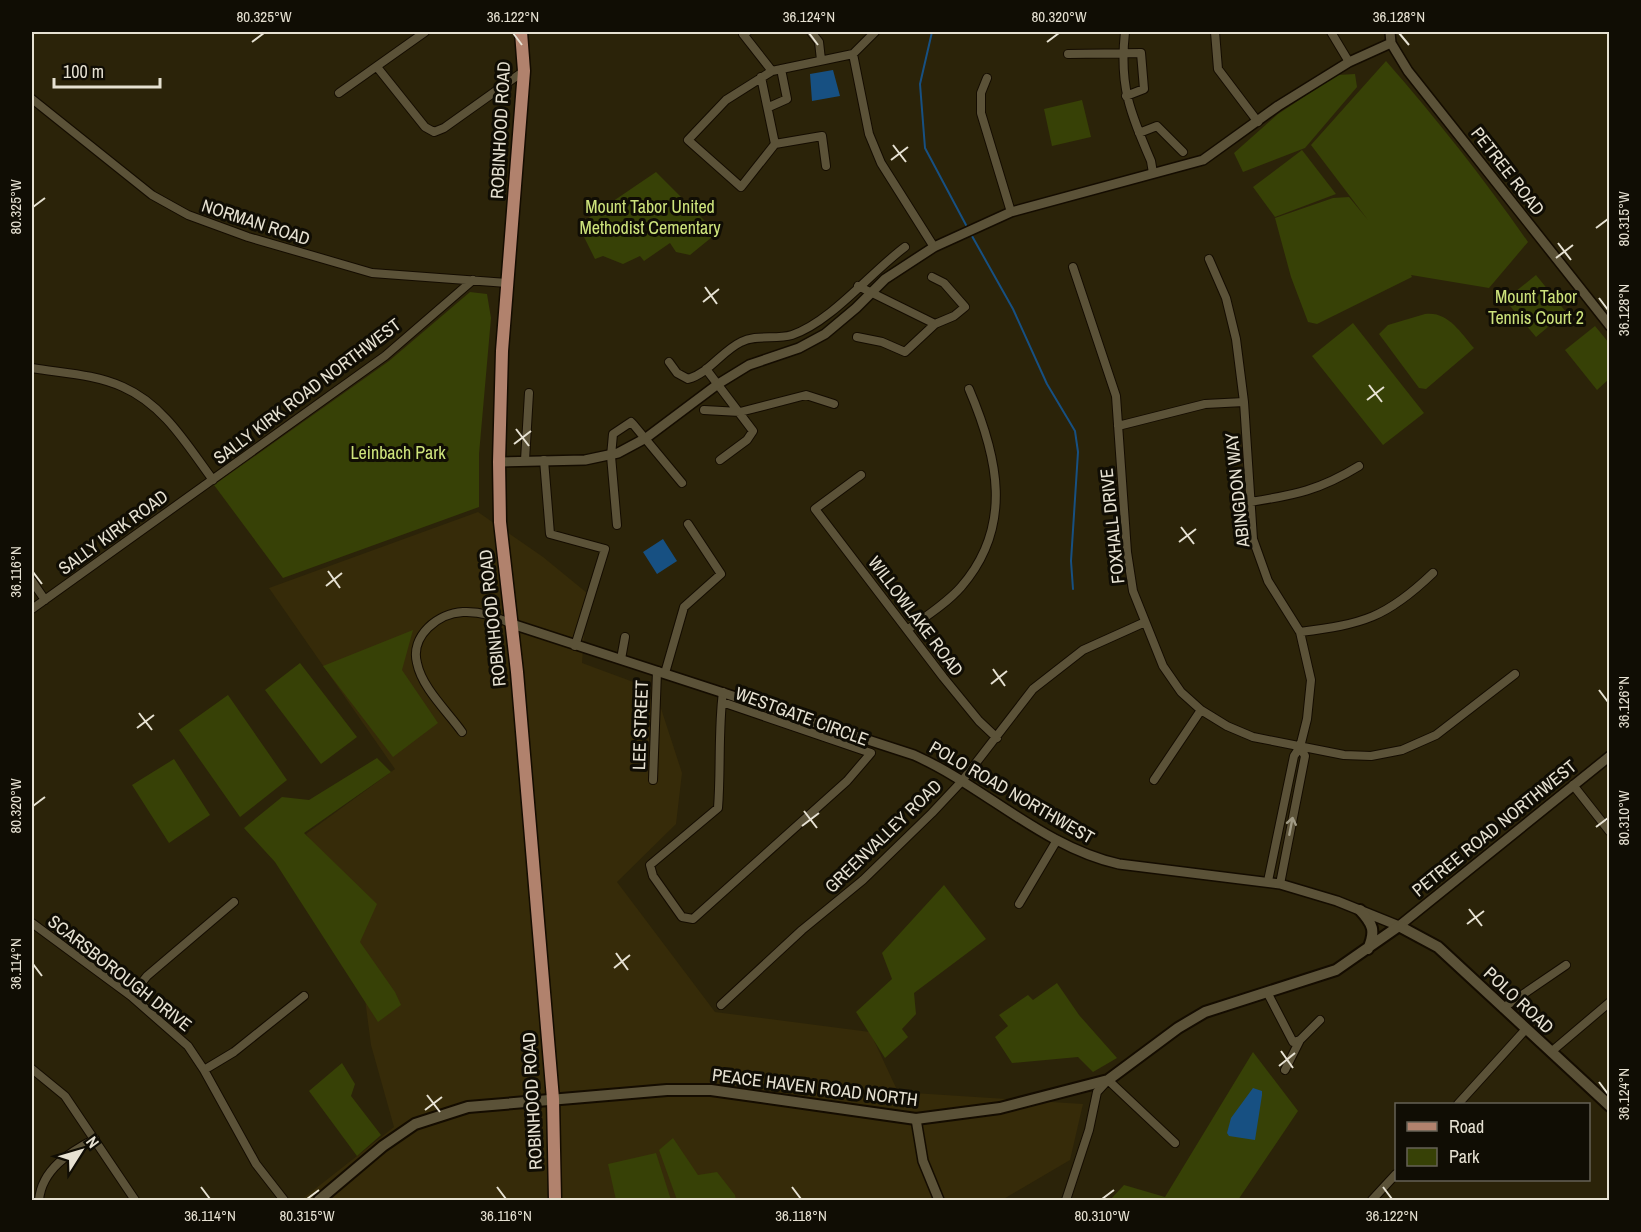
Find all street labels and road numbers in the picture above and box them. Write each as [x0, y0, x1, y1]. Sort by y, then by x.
street label: ROBINHOOD ROAD [484, 61, 516, 199]
street label: PETREE ROAD [1466, 122, 1550, 220]
street label: NORMAN ROAD [199, 193, 313, 251]
street label: SALLY KIRK ROAD NORTHWEST [208, 312, 406, 470]
street label: ABINGDON WAY [1219, 431, 1256, 549]
street label: FOXHALL DRIVE [1094, 467, 1130, 585]
street label: SALLY KIRK ROAD [53, 484, 173, 580]
street label: ROBINHOOD ROAD [472, 548, 512, 688]
street label: WILLOWLAKE ROAD [863, 551, 969, 681]
street label: LEE STREET [626, 679, 654, 771]
street label: WESTGATE CIRCLE [732, 680, 872, 752]
street label: POLO ROAD NORTHWEST [925, 734, 1099, 850]
street label: PETREE ROAD NORTHWEST [1407, 754, 1581, 902]
street label: GREENVALLEY ROAD [819, 774, 947, 898]
street label: SCARSBOROUGH DRIVE [43, 909, 197, 1037]
street label: POLO ROAD [1478, 961, 1560, 1039]
street label: ROBINHOOD ROAD [516, 1032, 548, 1170]
street label: PEACE HAVEN ROAD NORTH [711, 1062, 919, 1112]

